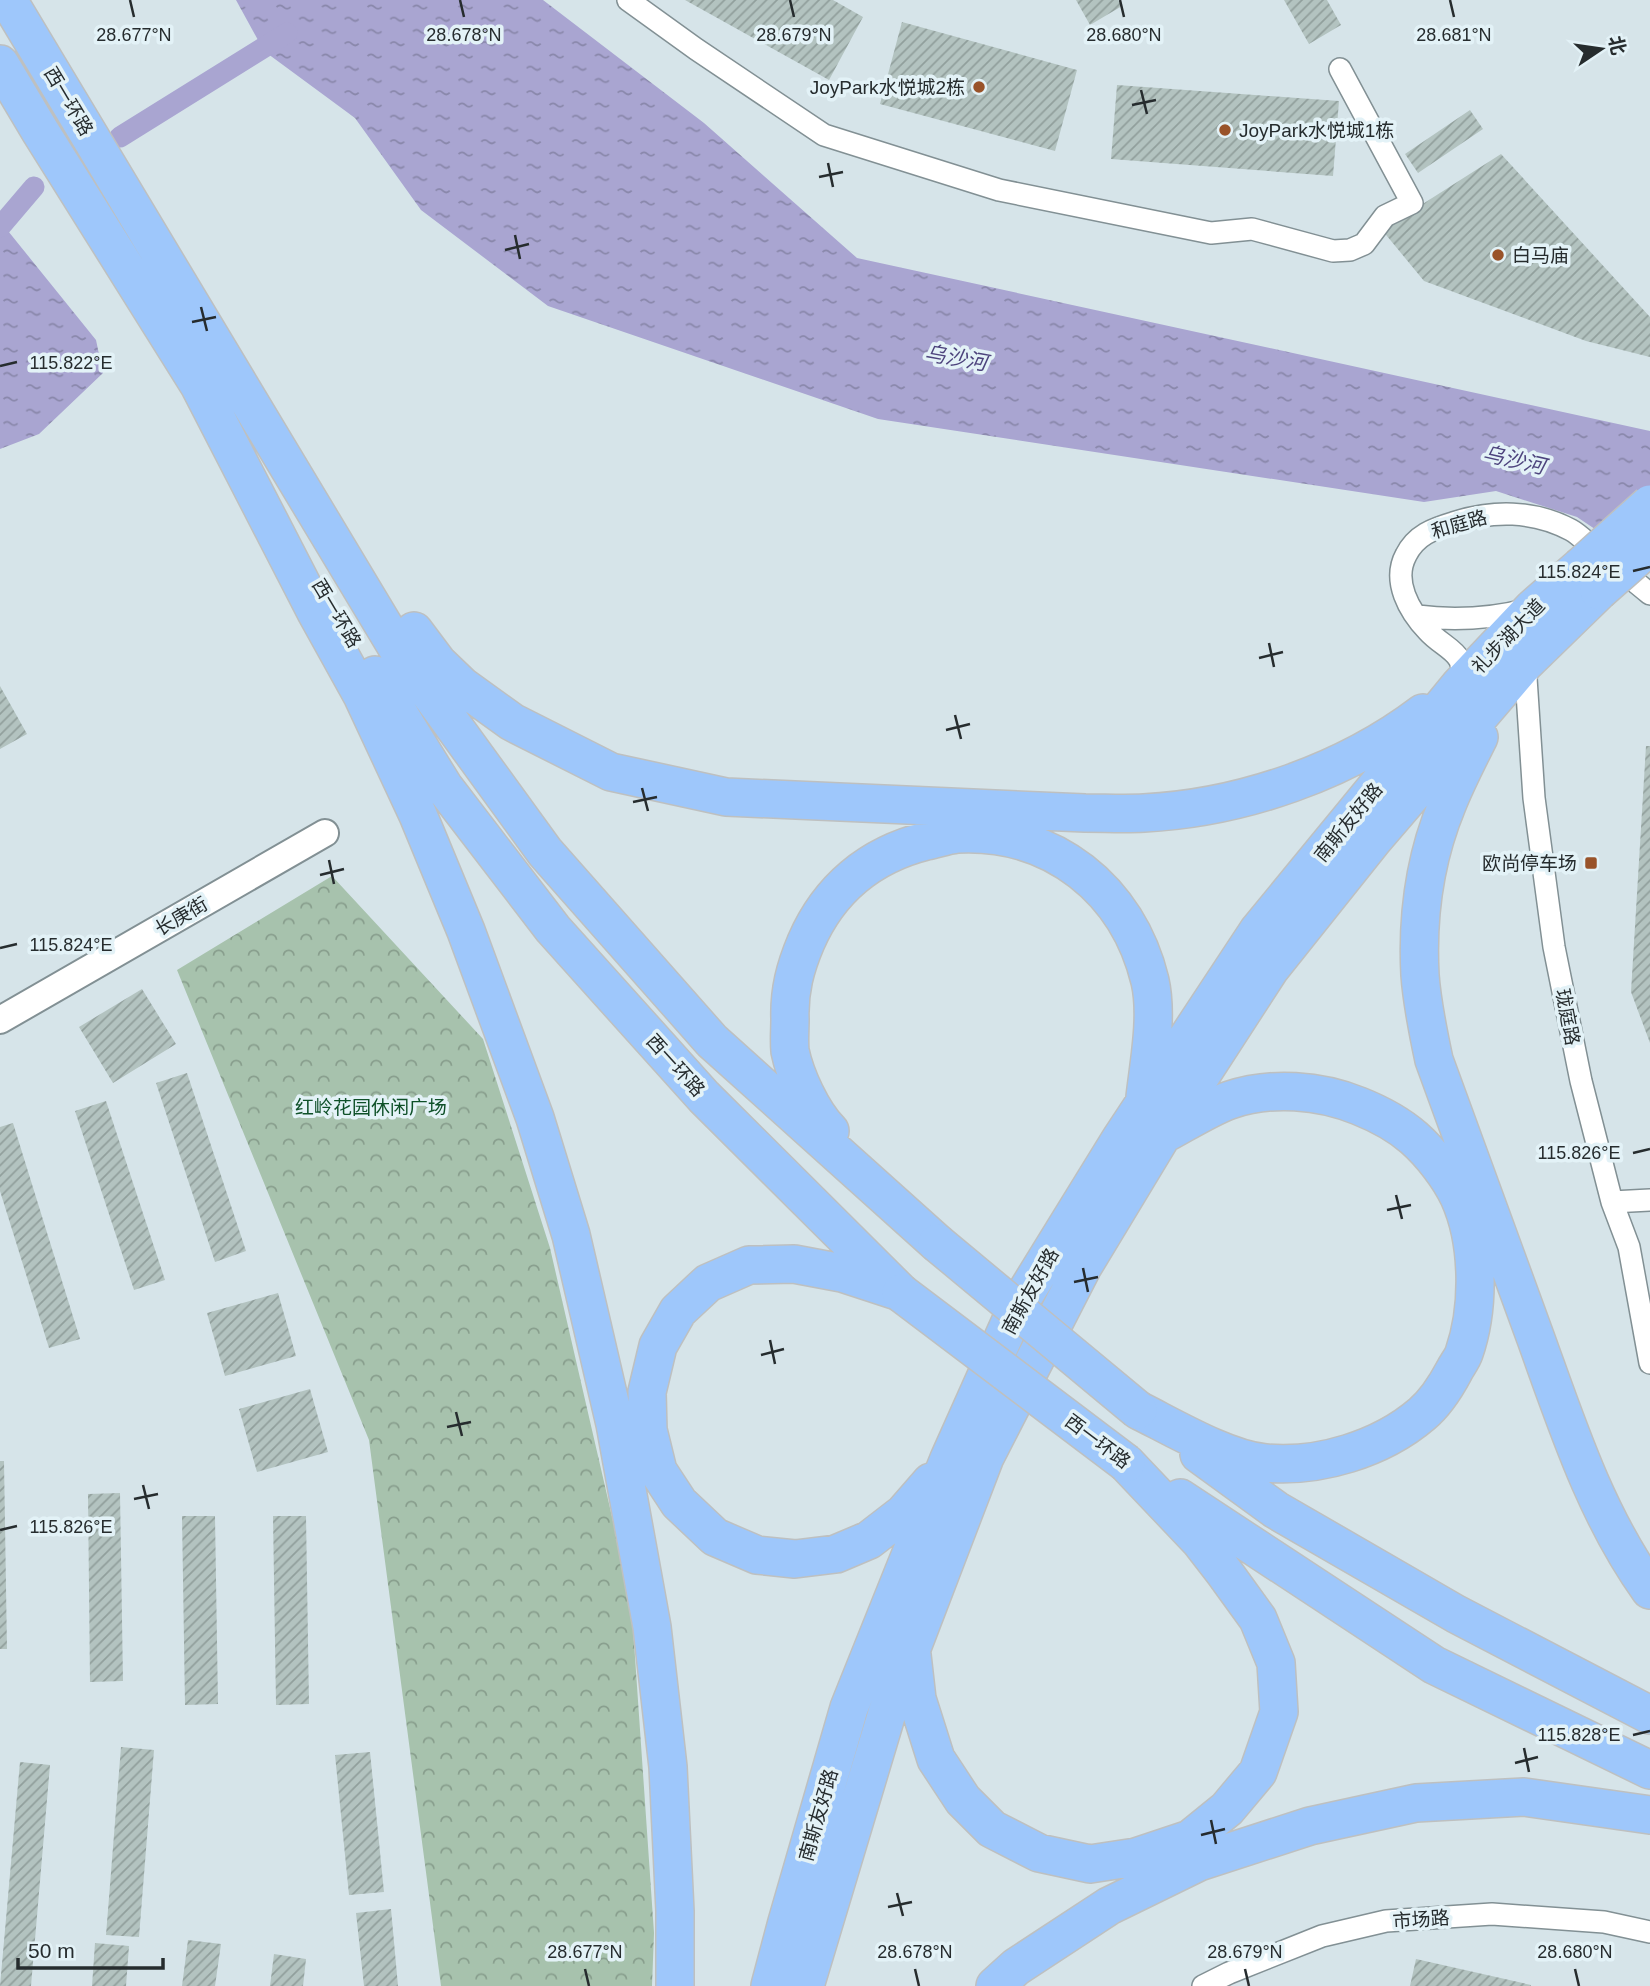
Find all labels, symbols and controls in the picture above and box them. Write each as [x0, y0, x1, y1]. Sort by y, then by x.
north arrow [1566, 14, 1636, 84]
text: 28.677°N [96, 25, 172, 45]
text: 28.678°N [426, 25, 502, 45]
text: 28.679°N [756, 25, 832, 45]
text: 28.680°N [1086, 25, 1162, 45]
text: 28.681°N [1416, 25, 1492, 45]
text: 北 [1605, 34, 1629, 57]
street label: 西一环路 [40, 63, 97, 139]
place label: JoyPark水悦城2栋 [810, 77, 965, 98]
marker: JoyPark水悦城2栋 [971, 79, 987, 95]
place label: JoyPark水悦城1栋 [1239, 120, 1394, 141]
marker: JoyPark水悦城1栋 [1217, 122, 1233, 138]
place label: 白马庙 [1512, 245, 1569, 266]
marker: 白马庙 [1490, 247, 1506, 263]
water label: 乌沙河 [923, 341, 993, 375]
text: 115.822°E [30, 353, 112, 373]
water label: 乌沙河 [1481, 441, 1551, 479]
street label: 和庭路 [1429, 507, 1489, 542]
text: 115.824°E [1538, 562, 1620, 582]
street label: 西一环路 [308, 575, 365, 651]
street label: 礼步湖大道 [1468, 595, 1549, 678]
street label: 南斯友好路 [1310, 779, 1386, 866]
place label: 欧尚停车场 [1482, 853, 1577, 874]
marker: 欧尚停车场 [1583, 855, 1599, 871]
street label: 长庚街 [151, 893, 211, 940]
text: 115.824°E [30, 935, 112, 955]
street label: 珑庭路 [1552, 987, 1583, 1047]
street label: 西一环路 [642, 1030, 709, 1101]
park label: 红岭花园休闲广场 [295, 1097, 447, 1118]
text: 115.826°E [1538, 1143, 1620, 1163]
street label: 南斯友好路 [998, 1245, 1063, 1338]
street label: 西一环路 [1061, 1410, 1134, 1473]
text: 115.826°E [30, 1517, 112, 1537]
text: 115.828°E [1538, 1725, 1620, 1745]
street label: 南斯友好路 [795, 1767, 842, 1864]
street label: 市场路 [1392, 1907, 1450, 1932]
scale bar [18, 1926, 163, 1970]
text: 50 m [28, 1939, 75, 1962]
text: 28.677°N [547, 1942, 623, 1962]
text: 28.678°N [877, 1942, 953, 1962]
text: 28.679°N [1207, 1942, 1283, 1962]
text: 28.680°N [1537, 1942, 1613, 1962]

